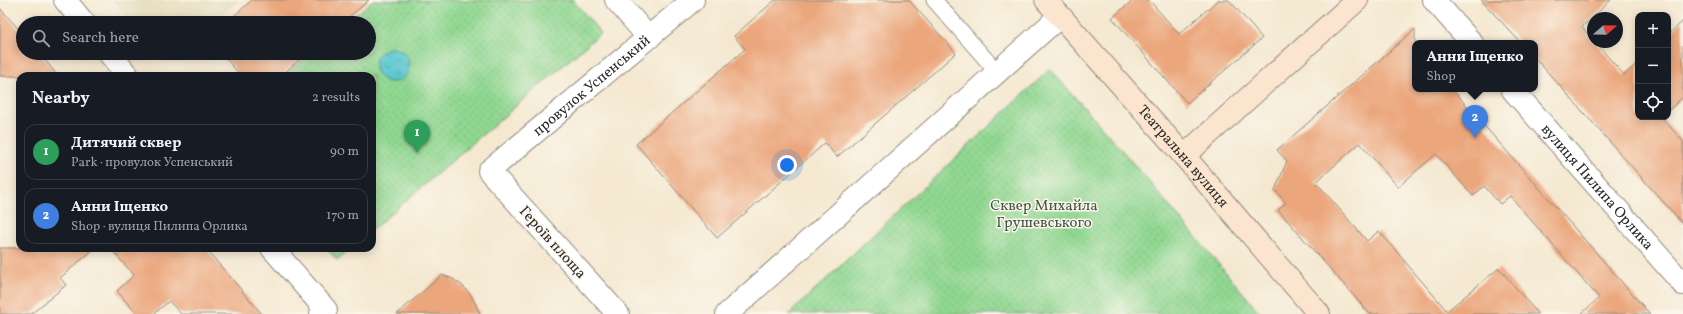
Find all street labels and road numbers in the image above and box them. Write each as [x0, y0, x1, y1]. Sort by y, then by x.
street label: провулок Успенський [529, 31, 655, 142]
street label: Театральна вулиця [1132, 101, 1233, 213]
street label: вулиця Пилипа Орлика [1535, 120, 1658, 255]
street label: Героїв площа [513, 202, 590, 284]

